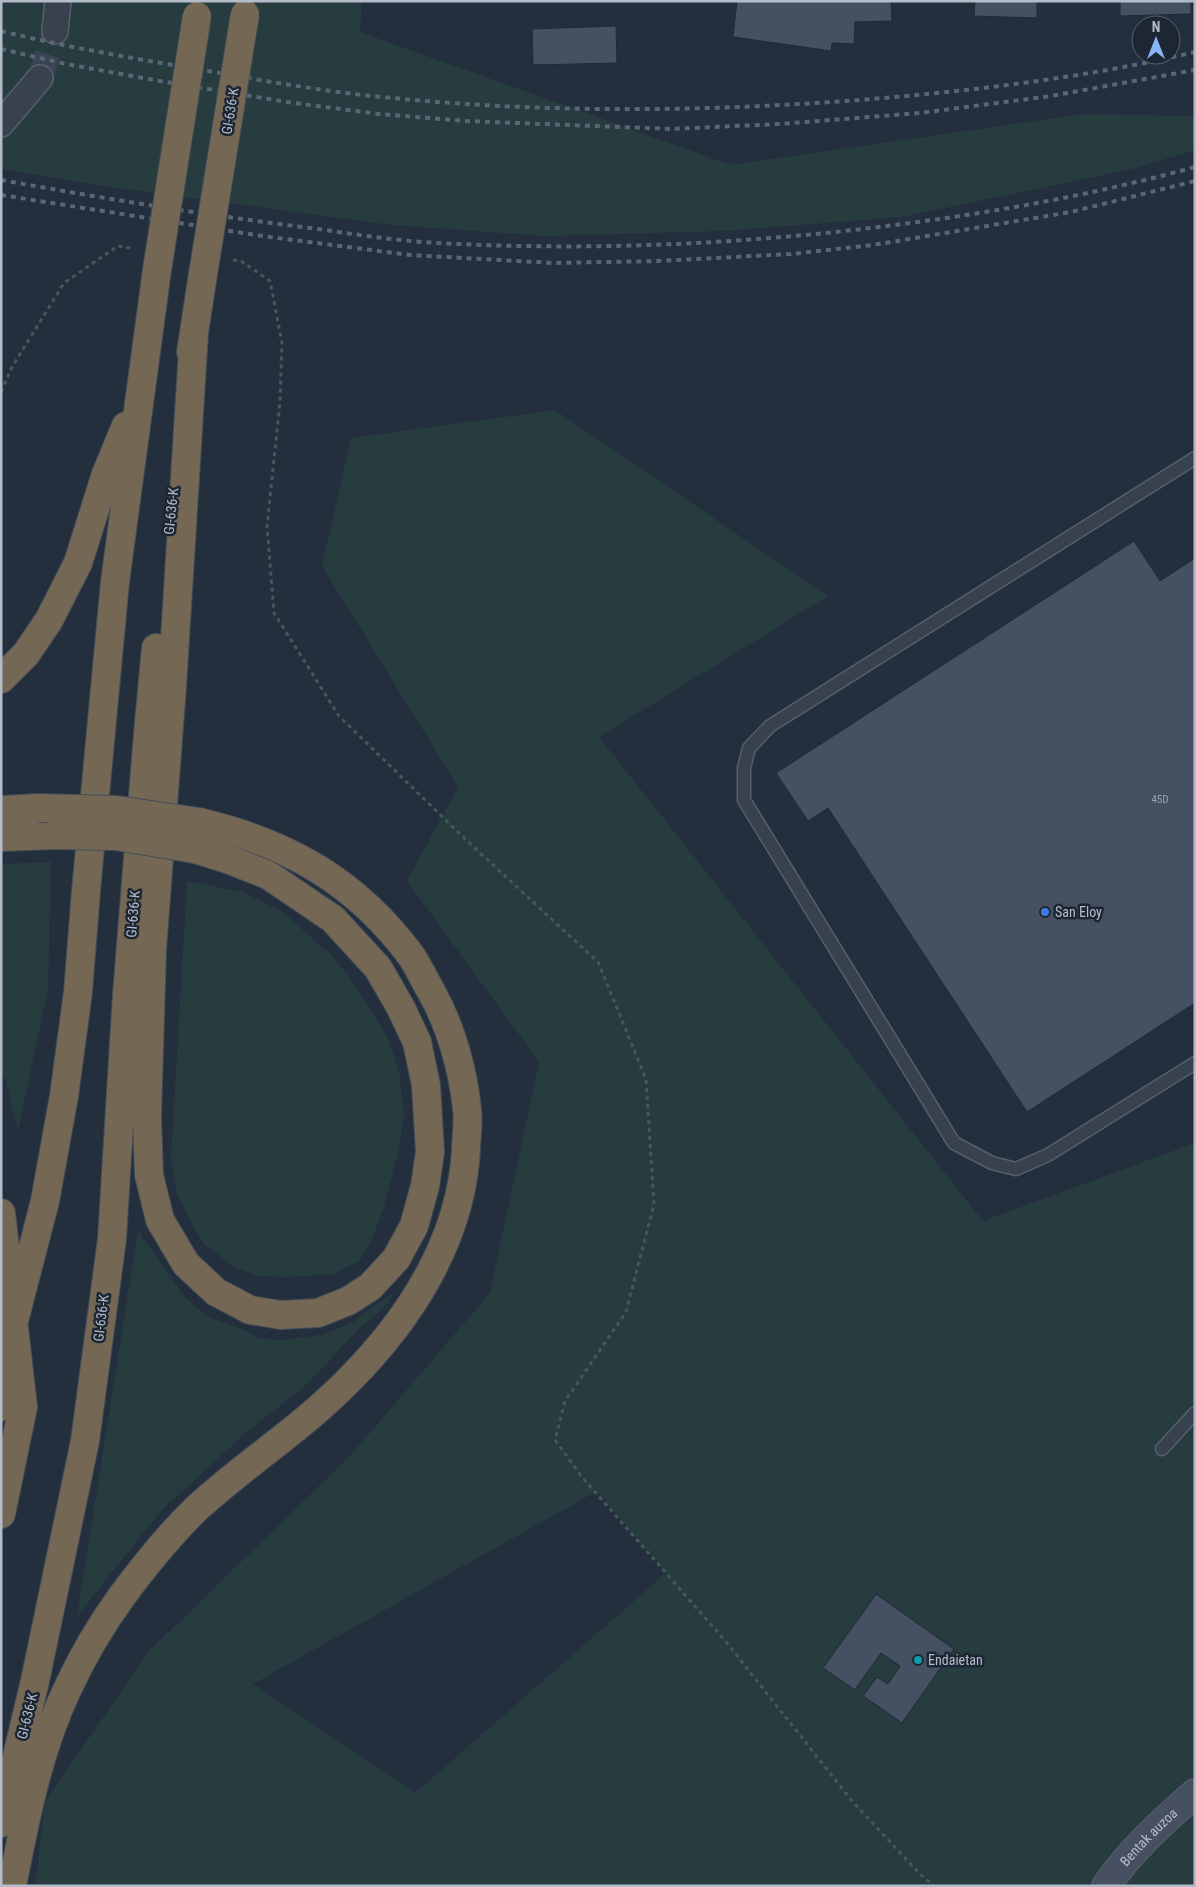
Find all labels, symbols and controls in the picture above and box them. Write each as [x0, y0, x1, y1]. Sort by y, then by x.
north arrow [1131, 15, 1181, 65]
text: N [1152, 19, 1160, 35]
street label: GI-636-K [218, 86, 242, 136]
street label: GI-636-K [161, 486, 181, 535]
house number: 45D [1151, 793, 1169, 806]
street label: GI-636-K [123, 889, 143, 938]
place label: San Eloy [1055, 904, 1102, 920]
marker: San Eloy [1039, 906, 1051, 918]
street label: GI-636-K [90, 1293, 112, 1342]
place label: Endaietan [928, 1652, 983, 1668]
marker: Endaietan [912, 1654, 924, 1666]
street label: GI-636-K [14, 1691, 41, 1741]
street label: Bentak auzoa [1117, 1805, 1180, 1869]

